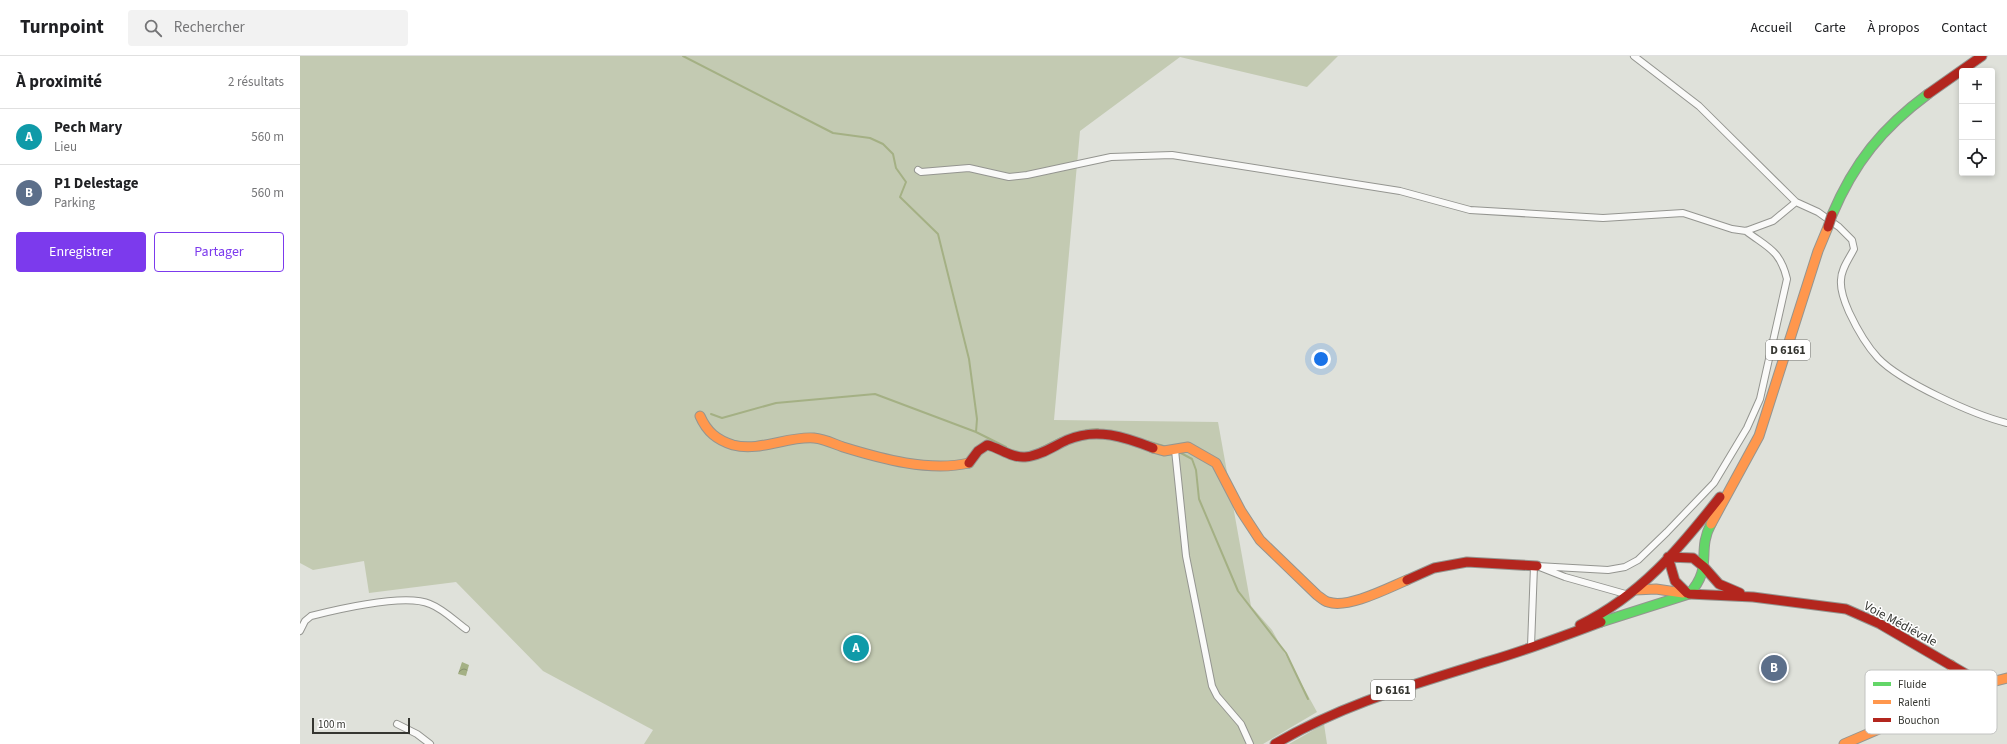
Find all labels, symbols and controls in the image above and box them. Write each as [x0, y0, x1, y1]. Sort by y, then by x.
search box [128, 10, 408, 46]
text: Turnpoint [20, 14, 104, 41]
icon: search [142, 17, 164, 39]
text: Rechercher [174, 17, 245, 38]
text: Accueil [1751, 18, 1792, 38]
text: Carte [1814, 18, 1846, 38]
text: À propos [1868, 18, 1919, 38]
text: Contact [1941, 18, 1987, 38]
map controls [1959, 68, 1995, 176]
button: + [1959, 68, 1995, 104]
text: À proximité [16, 70, 102, 94]
text: 2 résultats [228, 73, 284, 91]
button: − [1959, 104, 1995, 140]
text: Pech Mary [54, 117, 122, 138]
text: A [25, 128, 33, 146]
text: 560 m [251, 128, 284, 146]
text: Lieu [54, 138, 77, 156]
button: locate [1959, 140, 1995, 176]
text: P1 Delestage [54, 173, 138, 194]
text: B [25, 184, 33, 202]
text: 560 m [251, 184, 284, 202]
text: Parking [54, 194, 95, 212]
button: Enregistrer [16, 232, 146, 272]
button: Partager [154, 232, 284, 272]
road number: D 6161 [1766, 340, 1810, 360]
your location [1311, 349, 1331, 369]
street label: Voie Médiévale [1861, 597, 1940, 651]
pin: A [843, 633, 869, 663]
pin: B [1761, 653, 1787, 683]
legend [1865, 670, 1997, 734]
text: Fluide [1898, 677, 1927, 692]
road number: D 6161 [1371, 680, 1415, 700]
text: Ralenti [1898, 695, 1930, 710]
text: Bouchon [1898, 713, 1939, 728]
scale bar [312, 716, 410, 735]
text: 100 m [318, 717, 346, 732]

